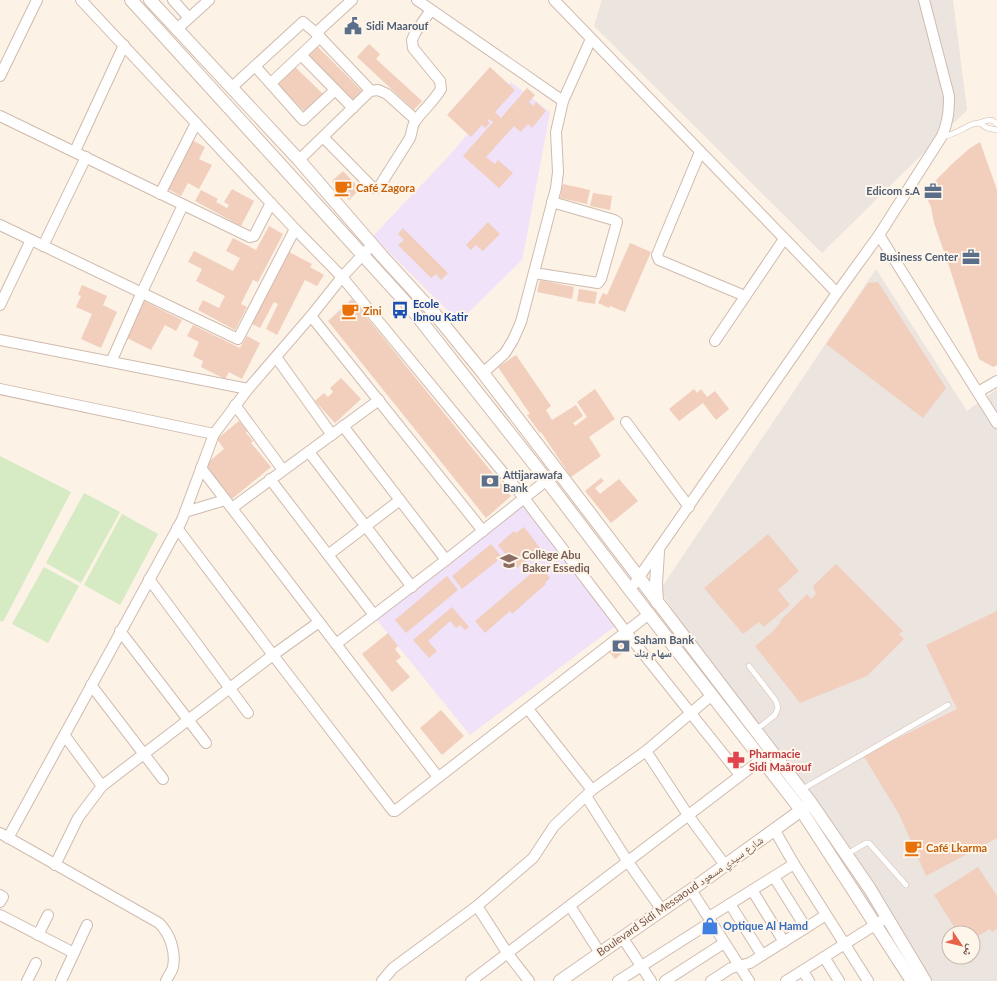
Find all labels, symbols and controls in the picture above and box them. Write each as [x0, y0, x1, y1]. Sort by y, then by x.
public building icon: Sidi Maarouf [343, 16, 363, 36]
place label: Sidi Maarouf [366, 19, 428, 32]
cafe icon: Café Zagora [333, 178, 353, 198]
place label: Café Zagora [356, 181, 415, 194]
office icon: Edicom s.A [923, 181, 943, 201]
place label: Edicom s.A [866, 184, 920, 197]
office icon: Business Center [961, 247, 981, 267]
place label: Business Center [879, 250, 959, 263]
place label: Ecole Ibnou Katir [413, 297, 469, 323]
bus stop icon: Ecole Ibnou Katir [390, 300, 410, 320]
cafe icon: Zini [340, 301, 360, 321]
place label: Zini [363, 304, 382, 317]
place label: Attijarawafa Bank [502, 468, 563, 494]
bank icon: Attijarawafa Bank [480, 471, 500, 491]
place label: Collège Abu Baker Essediq [522, 548, 590, 574]
school or university icon: Collège Abu Baker Essediq [499, 551, 519, 571]
place label: Saham Bank سهام بنك [634, 633, 694, 661]
bank icon: Saham Bank سهام بنك [611, 636, 631, 656]
place label: Pharmacie Sidi Maârouf [749, 747, 811, 773]
pharmacy icon: Pharmacie Sidi Maârouf [726, 750, 746, 770]
street label: Boulevard Sidi Messaoud شارع سيدي مسعود [594, 833, 767, 961]
cafe icon: Café Lkarma [903, 838, 923, 858]
place label: Café Lkarma [926, 841, 987, 854]
shop icon: Optique Al Hamd [700, 916, 720, 936]
place label: Optique Al Hamd [723, 919, 808, 932]
north arrow [941, 925, 981, 965]
text: ش [959, 941, 978, 960]

